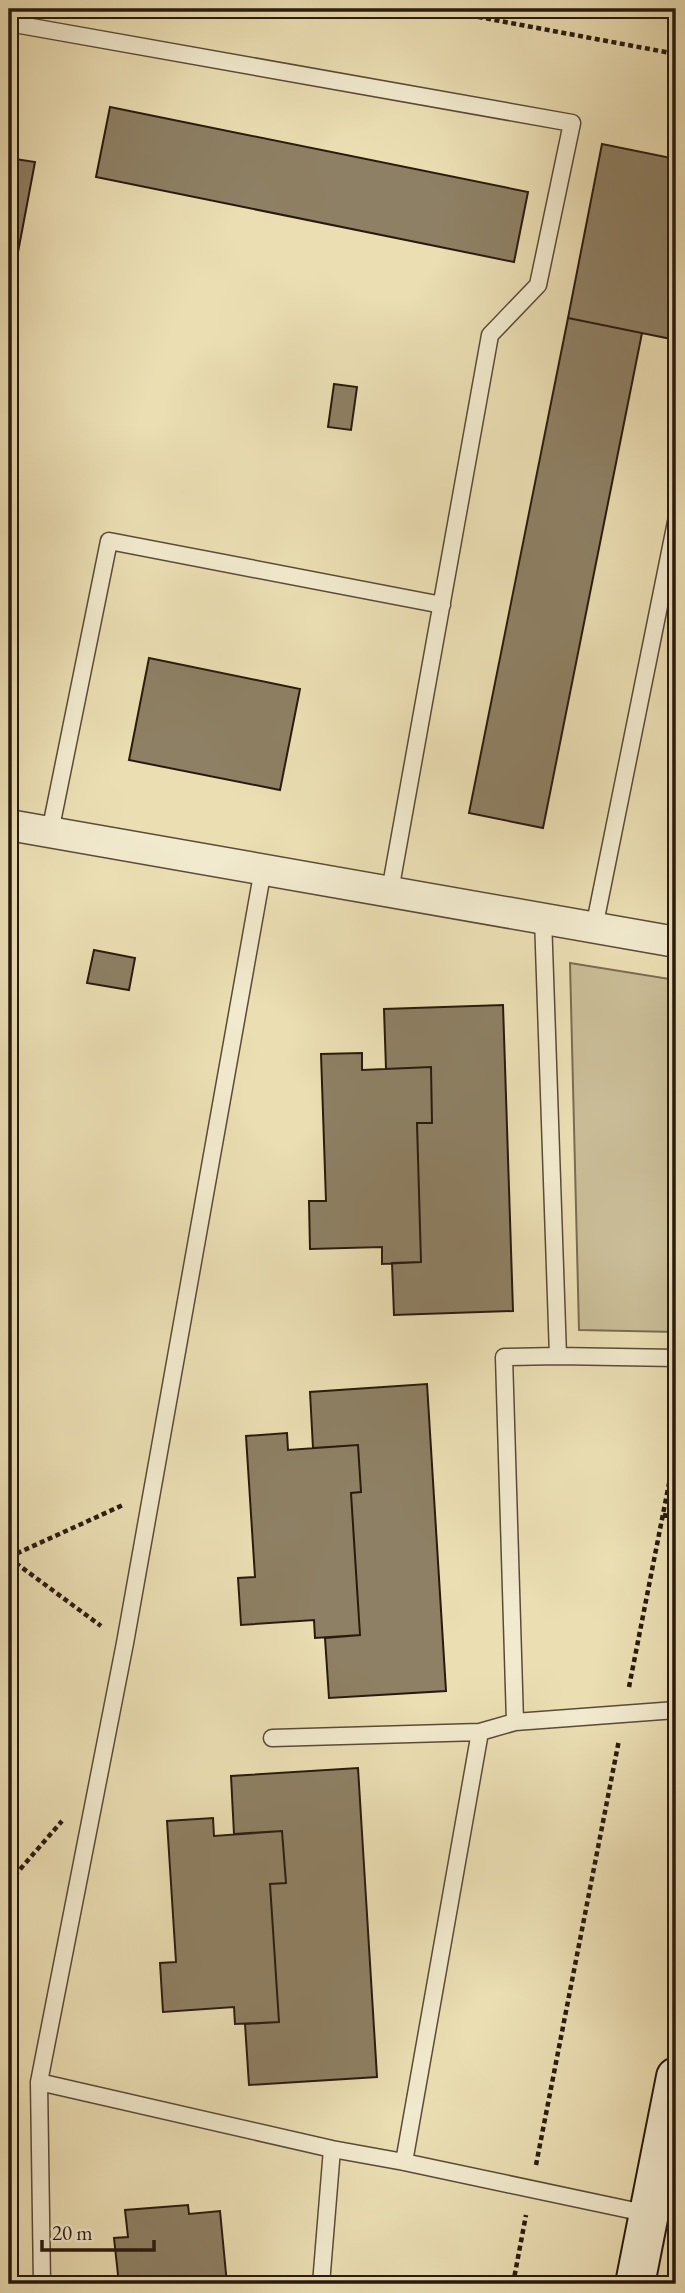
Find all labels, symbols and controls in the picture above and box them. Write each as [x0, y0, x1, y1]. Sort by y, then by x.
scale bar [42, 2209, 154, 2253]
text: 20 m [52, 2219, 93, 2246]

